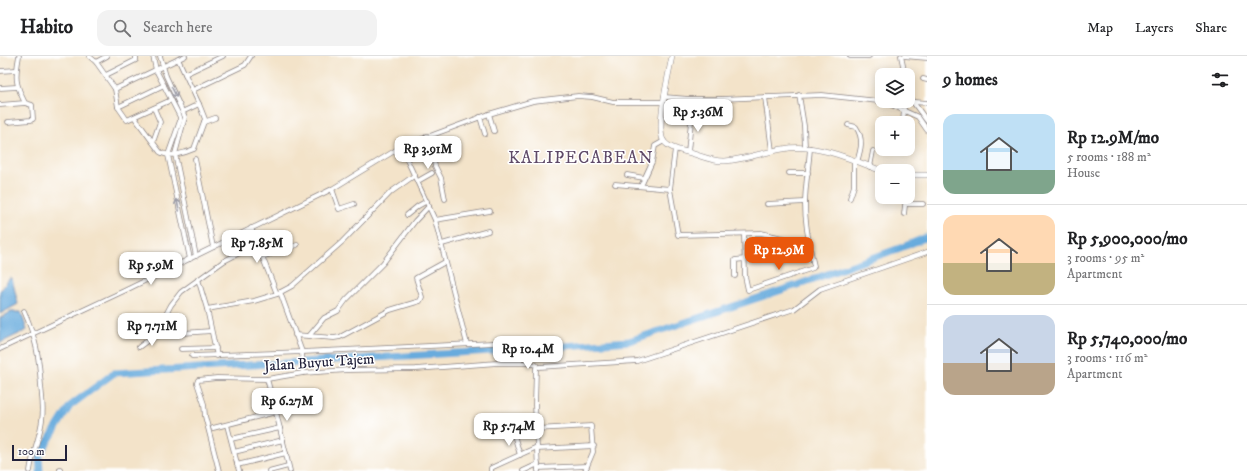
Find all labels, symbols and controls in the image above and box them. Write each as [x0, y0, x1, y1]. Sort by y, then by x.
search box [97, 10, 377, 46]
text: Habito [20, 16, 73, 39]
icon: search [111, 17, 133, 39]
text: Search here [143, 18, 212, 37]
text: Map [1087, 19, 1113, 37]
text: Layers [1135, 19, 1173, 37]
text: Share [1195, 19, 1227, 37]
map controls [875, 68, 915, 204]
button: layers [875, 68, 915, 108]
text: 9 homes [943, 69, 998, 91]
icon: filters [1209, 69, 1231, 91]
one-way arrow [171, 86, 178, 98]
pin: Rp 5.36M [657, 99, 739, 133]
text: Rp 5.36M [673, 104, 723, 120]
button: + [875, 116, 915, 156]
text: Rp 12.9M/mo [1067, 127, 1159, 149]
icon: home [975, 130, 1023, 178]
pin: Rp 3.91M [387, 136, 469, 170]
text: Rp 3.91M [404, 141, 452, 157]
district label: KALIPECABEAN [508, 147, 654, 169]
text: 5 rooms · 188 m² [1067, 149, 1151, 165]
button: − [875, 164, 915, 204]
text: House [1067, 165, 1100, 181]
one-way arrow [174, 198, 182, 211]
text: Rp 5,900,000/mo [1067, 228, 1187, 250]
pin: Rp 7.85M [216, 230, 298, 264]
icon: home [975, 231, 1023, 279]
text: Rp 7.85M [231, 235, 283, 251]
pin: Rp 12.9M [738, 237, 820, 271]
text: Rp 12.9M [754, 242, 804, 258]
text: 3 rooms · 95 m² [1067, 250, 1144, 266]
pin: Rp 5.9M [114, 252, 188, 286]
text: Rp 5.9M [128, 257, 174, 273]
text: Apartment [1067, 266, 1122, 282]
pin: Rp 7.71M [111, 313, 193, 347]
text: Rp 7.71M [127, 318, 177, 334]
text: Rp 5,740,000/mo [1067, 328, 1187, 350]
icon: home [975, 331, 1023, 379]
pin: Rp 10.4M [487, 336, 569, 370]
text: Rp 10.4M [502, 341, 554, 357]
street label: Jalan Buyut Tajem [261, 349, 375, 376]
text: 3 rooms · 116 m² [1067, 350, 1148, 366]
text: Apartment [1067, 366, 1122, 382]
pin: Rp 6.27M [246, 388, 328, 422]
text: Rp 6.27M [261, 393, 313, 409]
pin: Rp 5.74M [468, 413, 550, 447]
text: Rp 5.74M [483, 418, 535, 434]
scale bar [12, 443, 67, 462]
text: 100 m [18, 445, 44, 459]

